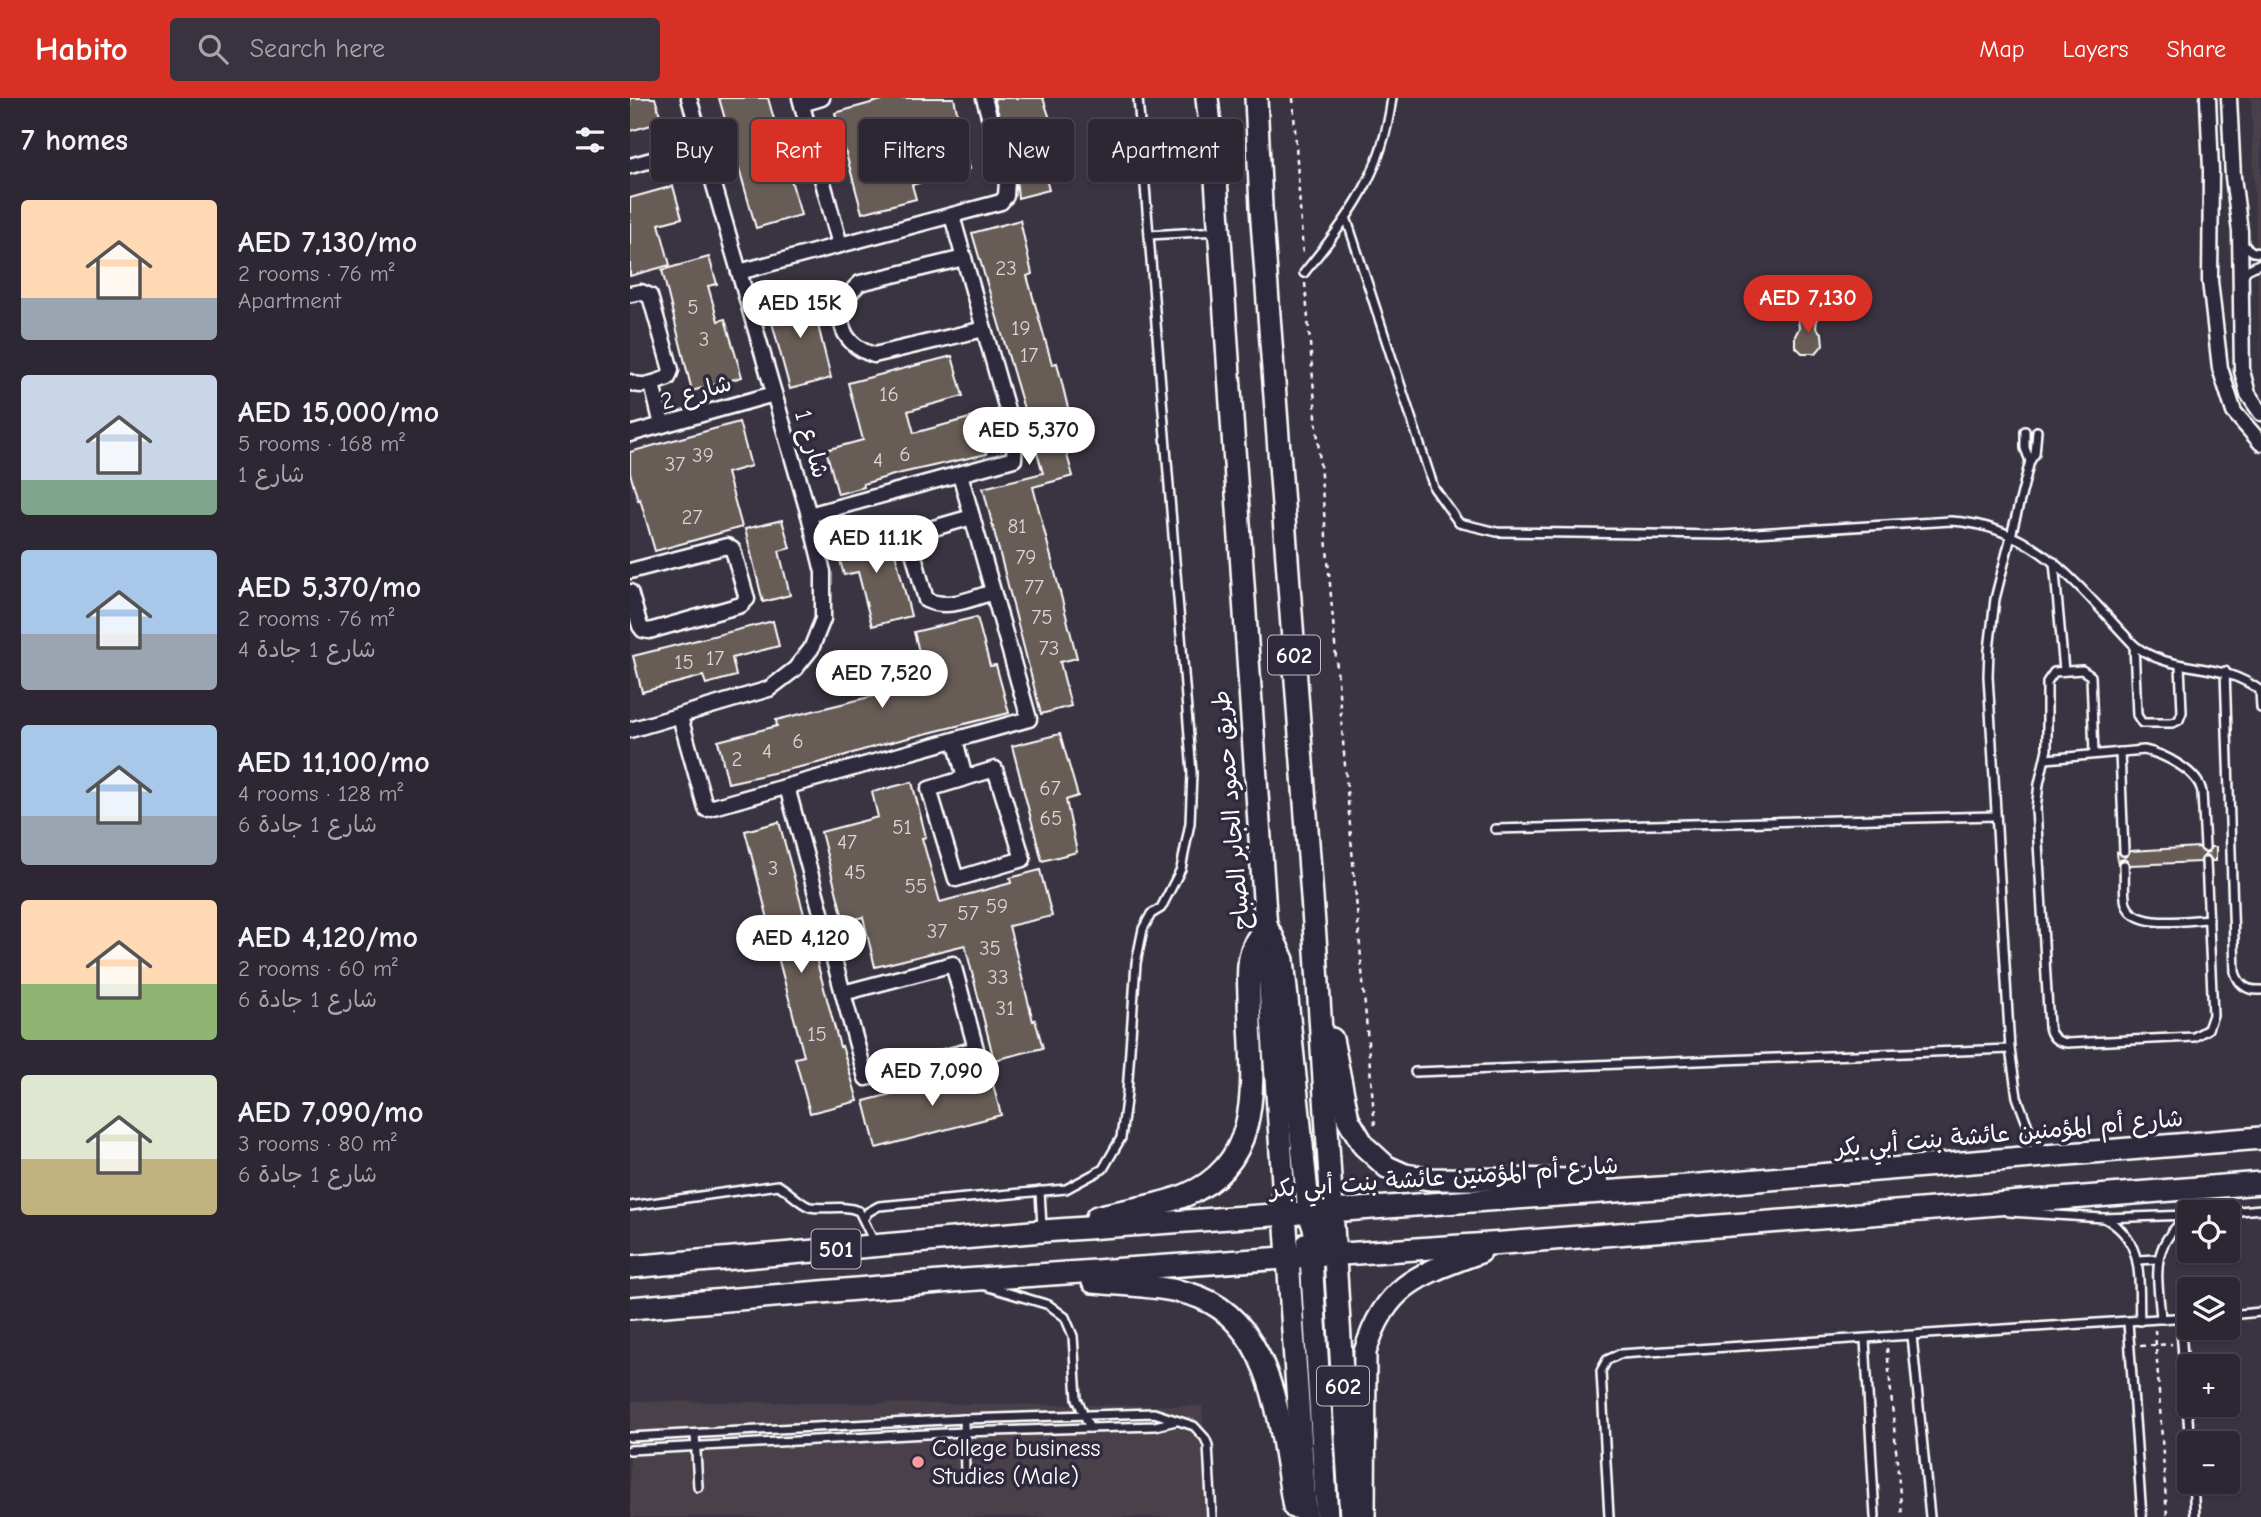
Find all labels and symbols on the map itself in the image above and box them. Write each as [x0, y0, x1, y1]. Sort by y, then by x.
house number: 23 [995, 256, 1017, 280]
pin: AED 7,130 [1728, 275, 1888, 335]
pin: AED 15K [735, 280, 865, 340]
house number: 5 [687, 295, 699, 319]
house number: 19 [1011, 316, 1031, 340]
house number: 3 [699, 327, 709, 351]
house number: 17 [1020, 343, 1038, 367]
street label: شارع 2 [657, 369, 736, 418]
house number: 16 [879, 382, 899, 406]
street label: شارع 1 [786, 407, 835, 482]
pin: AED 5,370 [949, 408, 1109, 467]
house number: 6 [899, 442, 911, 466]
house number: 39 [692, 443, 714, 467]
house number: 4 [873, 448, 883, 472]
house number: 37 [665, 452, 685, 476]
house number: 27 [682, 505, 703, 529]
house number: 81 [1007, 514, 1027, 538]
pin: AED 11.1K [796, 516, 956, 575]
house number: 79 [1015, 545, 1037, 569]
house number: 77 [1024, 575, 1044, 599]
house number: 75 [1031, 605, 1053, 629]
house number: 73 [1039, 636, 1059, 660]
road number: 602 [1268, 636, 1320, 674]
house number: 17 [706, 646, 724, 670]
house number: 15 [674, 650, 694, 674]
pin: AED 7,520 [802, 650, 962, 710]
street label: طريق حمود الجابر الصباح [1207, 689, 1257, 931]
house number: 6 [792, 729, 804, 753]
house number: 4 [762, 739, 772, 763]
house number: 2 [732, 747, 742, 771]
house number: 67 [1039, 776, 1061, 800]
house number: 65 [1040, 806, 1062, 830]
house number: 51 [892, 815, 912, 839]
house number: 47 [837, 830, 857, 854]
house number: 3 [768, 856, 778, 880]
house number: 45 [844, 860, 866, 884]
house number: 55 [905, 874, 927, 898]
house number: 59 [986, 894, 1008, 918]
house number: 57 [957, 901, 979, 925]
pin: AED 4,120 [721, 916, 881, 975]
house number: 37 [927, 919, 947, 943]
house number: 35 [979, 936, 1001, 960]
house number: 33 [987, 965, 1009, 989]
house number: 31 [996, 996, 1014, 1020]
house number: 15 [807, 1022, 827, 1046]
pin: AED 7,090 [852, 1048, 1012, 1108]
street label: شارع أم المؤمنين عائشة بنت أبي بكر [1832, 1103, 2185, 1169]
street label: شارع أم المؤمنين عائشة بنت أبي بكر [1267, 1150, 1620, 1210]
road number: 501 [812, 1230, 860, 1268]
road number: 602 [1317, 1366, 1369, 1406]
place label: College business Studies (Male) [932, 1434, 1101, 1490]
marker: College business Studies (Male) [910, 1454, 926, 1470]

